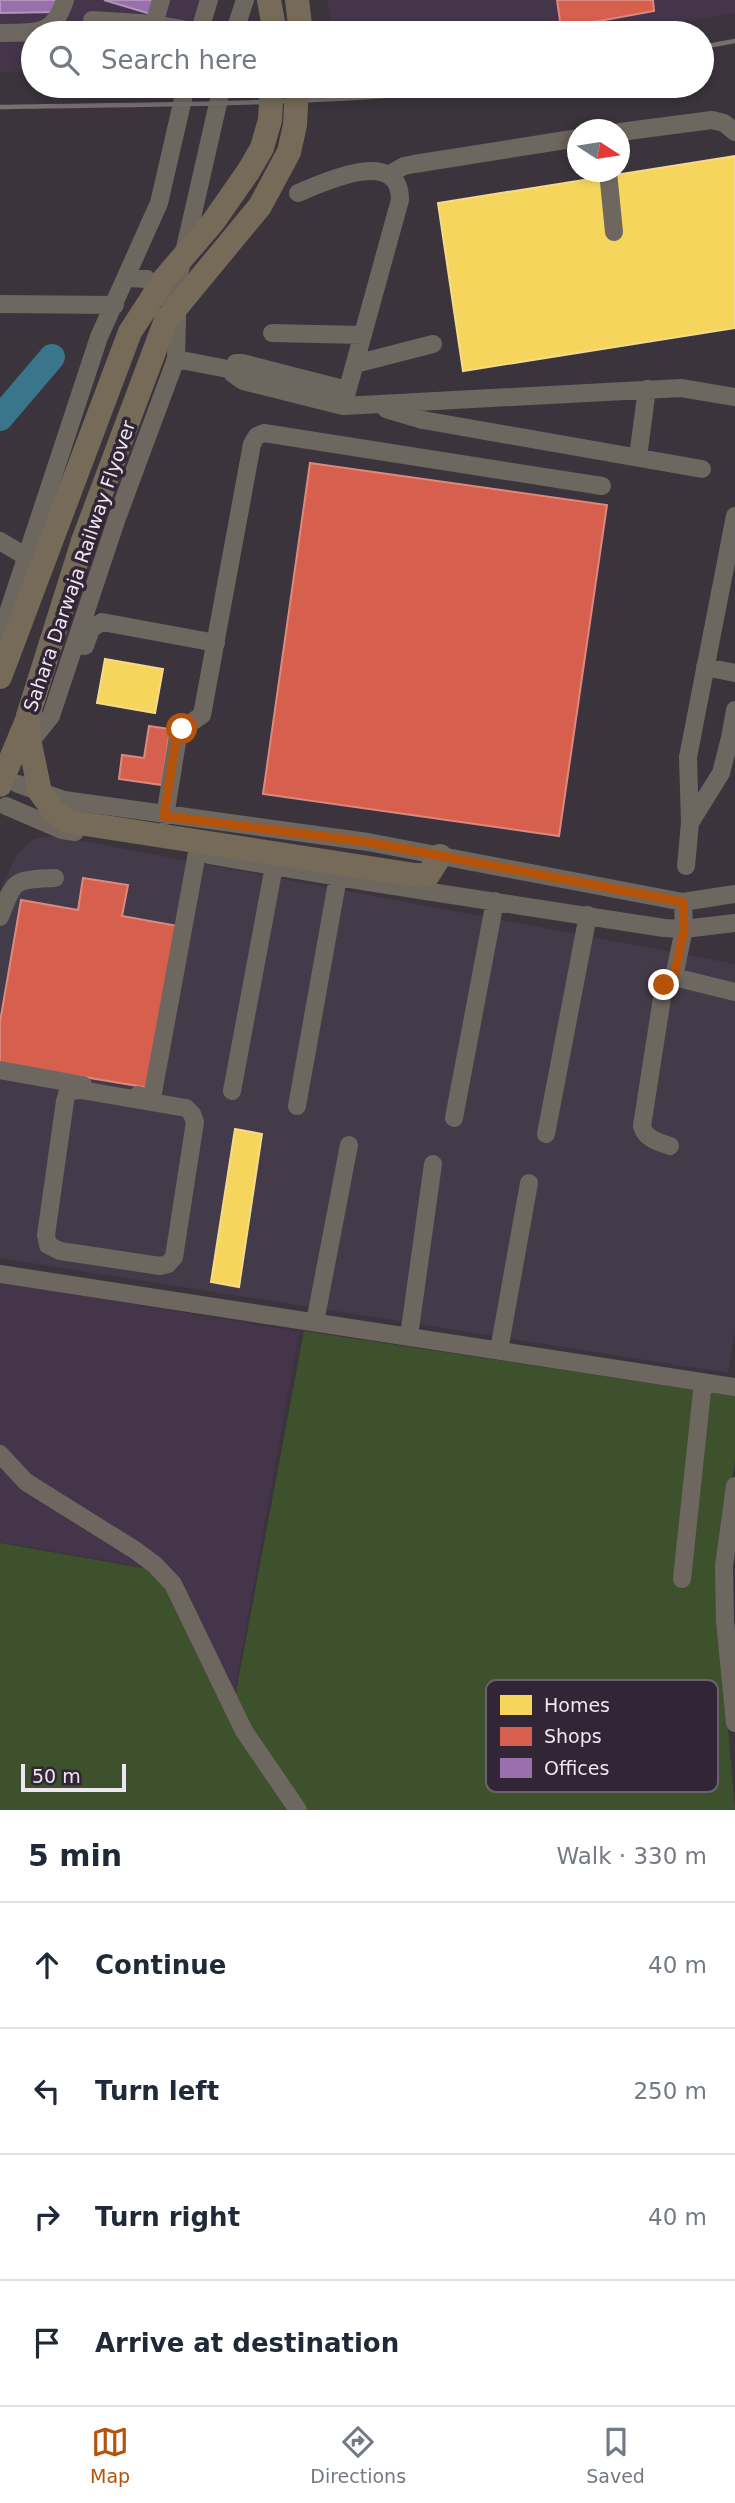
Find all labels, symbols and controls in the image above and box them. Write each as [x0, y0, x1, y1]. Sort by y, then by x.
search box [21, 21, 714, 98]
icon: search [45, 41, 83, 79]
text: Search here [101, 45, 257, 75]
north arrow [567, 119, 630, 182]
street label: Sahara Darwaja Railway Flyover [19, 417, 139, 714]
route start [166, 713, 197, 744]
route end [648, 969, 679, 1000]
legend [486, 1680, 718, 1792]
text: Homes [544, 1694, 610, 1716]
text: Shops [544, 1725, 602, 1747]
text: Offices [544, 1757, 609, 1779]
scale bar [21, 1761, 126, 1793]
text: 50 m [32, 1765, 81, 1787]
text: 5 min [28, 1838, 122, 1873]
text: Walk · 330 m [556, 1843, 707, 1869]
icon: ahead [28, 1946, 66, 1984]
text: Continue [95, 1950, 226, 1980]
text: 40 m [648, 1952, 707, 1978]
icon: left [28, 2072, 66, 2110]
text: Turn left [95, 2076, 219, 2106]
text: 250 m [633, 2078, 707, 2104]
icon: right [28, 2198, 66, 2236]
text: Turn right [95, 2202, 240, 2232]
text: 40 m [648, 2204, 707, 2230]
icon: arrive [28, 2324, 66, 2362]
text: Arrive at destination [95, 2328, 399, 2358]
tab: Map [90, 2423, 130, 2487]
tab: Directions [310, 2423, 406, 2487]
tab: Saved [586, 2423, 645, 2487]

